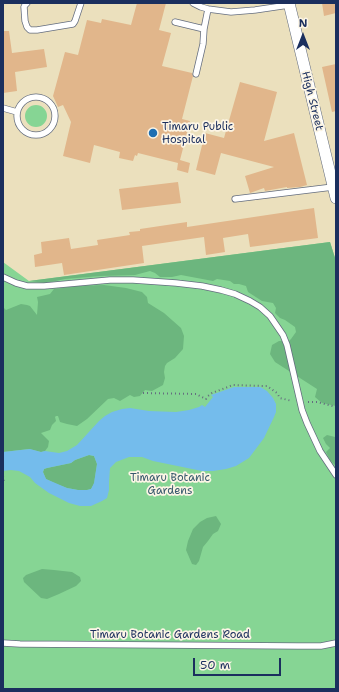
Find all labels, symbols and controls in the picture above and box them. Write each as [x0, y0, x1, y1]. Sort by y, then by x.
north arrow [283, 16, 323, 56]
text: N [299, 16, 307, 31]
street label: High Street [298, 70, 326, 132]
place label: Timaru Public Hospital [162, 120, 233, 146]
marker: Timaru Public Hospital [147, 127, 159, 139]
park label: Timaru Botanic Gardens [130, 471, 210, 497]
street label: Timaru Botanic Gardens Road [90, 628, 250, 642]
scale bar [195, 650, 283, 676]
text: 50 m [200, 657, 230, 673]

